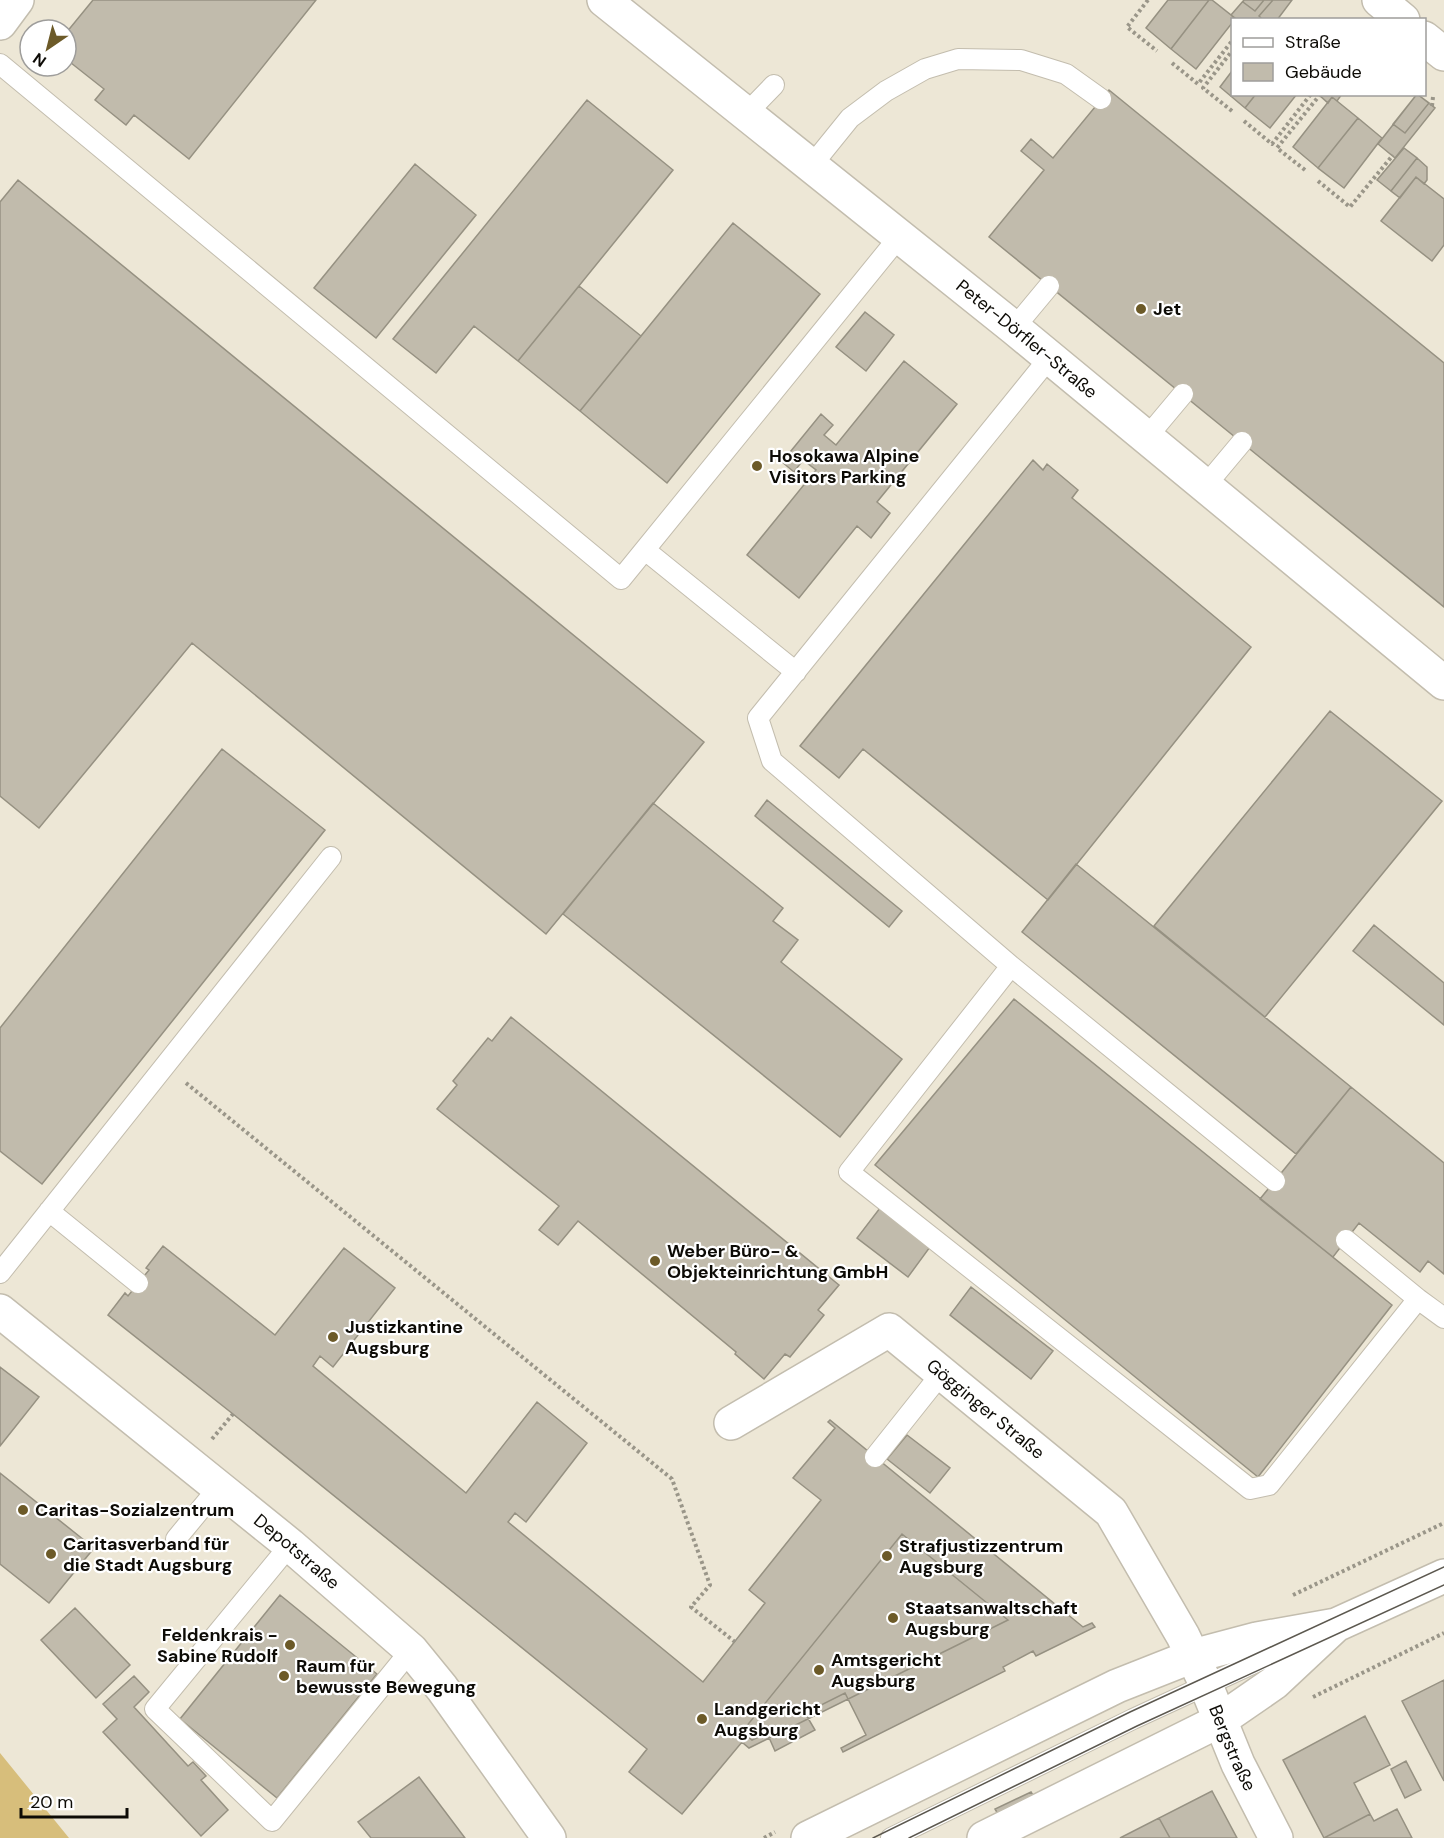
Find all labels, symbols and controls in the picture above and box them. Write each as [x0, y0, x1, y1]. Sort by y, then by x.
north arrow [18, 18, 78, 78]
legend [1231, 18, 1426, 96]
text: Straße [1285, 30, 1341, 54]
text: N [29, 48, 50, 72]
text: Gebäude [1285, 60, 1362, 84]
street label: Peter-Dörfler-Straße [951, 274, 1102, 404]
place label: Jet [1153, 297, 1181, 321]
marker: Jet [1134, 302, 1148, 316]
place label: Hosokawa Alpine Visitors Parking [769, 444, 919, 489]
marker: Hosokawa Alpine Visitors Parking [750, 459, 764, 473]
place label: Weber Büro- & Objekteinrichtung GmbH [667, 1239, 888, 1284]
marker: Weber Büro- & Objekteinrichtung GmbH [648, 1254, 662, 1268]
place label: Justizkantine Augsburg [345, 1315, 463, 1360]
marker: Justizkantine Augsburg [326, 1330, 340, 1344]
street label: Gögginger Straße [921, 1353, 1049, 1465]
place label: Caritas-Sozialzentrum [35, 1498, 234, 1522]
marker: Caritas-Sozialzentrum [16, 1503, 30, 1517]
street label: Depotstraße [249, 1508, 345, 1595]
place label: Caritasverband für die Stadt Augsburg [63, 1532, 233, 1577]
place label: Strafjustizzentrum Augsburg [899, 1534, 1063, 1579]
marker: Caritasverband für die Stadt Augsburg [44, 1547, 58, 1561]
marker: Strafjustizzentrum Augsburg [880, 1549, 894, 1563]
place label: Staatsanwaltschaft Augsburg [905, 1596, 1078, 1641]
marker: Staatsanwaltschaft Augsburg [886, 1611, 900, 1625]
place label: Feldenkrais - Sabine Rudolf [157, 1623, 278, 1668]
marker: Feldenkrais - Sabine Rudolf [283, 1638, 297, 1652]
place label: Amtsgericht Augsburg [831, 1648, 941, 1693]
place label: Raum für bewusste Bewegung [296, 1654, 476, 1699]
marker: Amtsgericht Augsburg [812, 1663, 826, 1677]
marker: Raum für bewusste Bewegung [277, 1669, 291, 1683]
place label: Landgericht Augsburg [714, 1697, 821, 1742]
street label: Bergstraße [1203, 1701, 1262, 1795]
marker: Landgericht Augsburg [695, 1712, 709, 1726]
scale bar [21, 1781, 128, 1819]
text: 20 m [30, 1790, 73, 1814]

